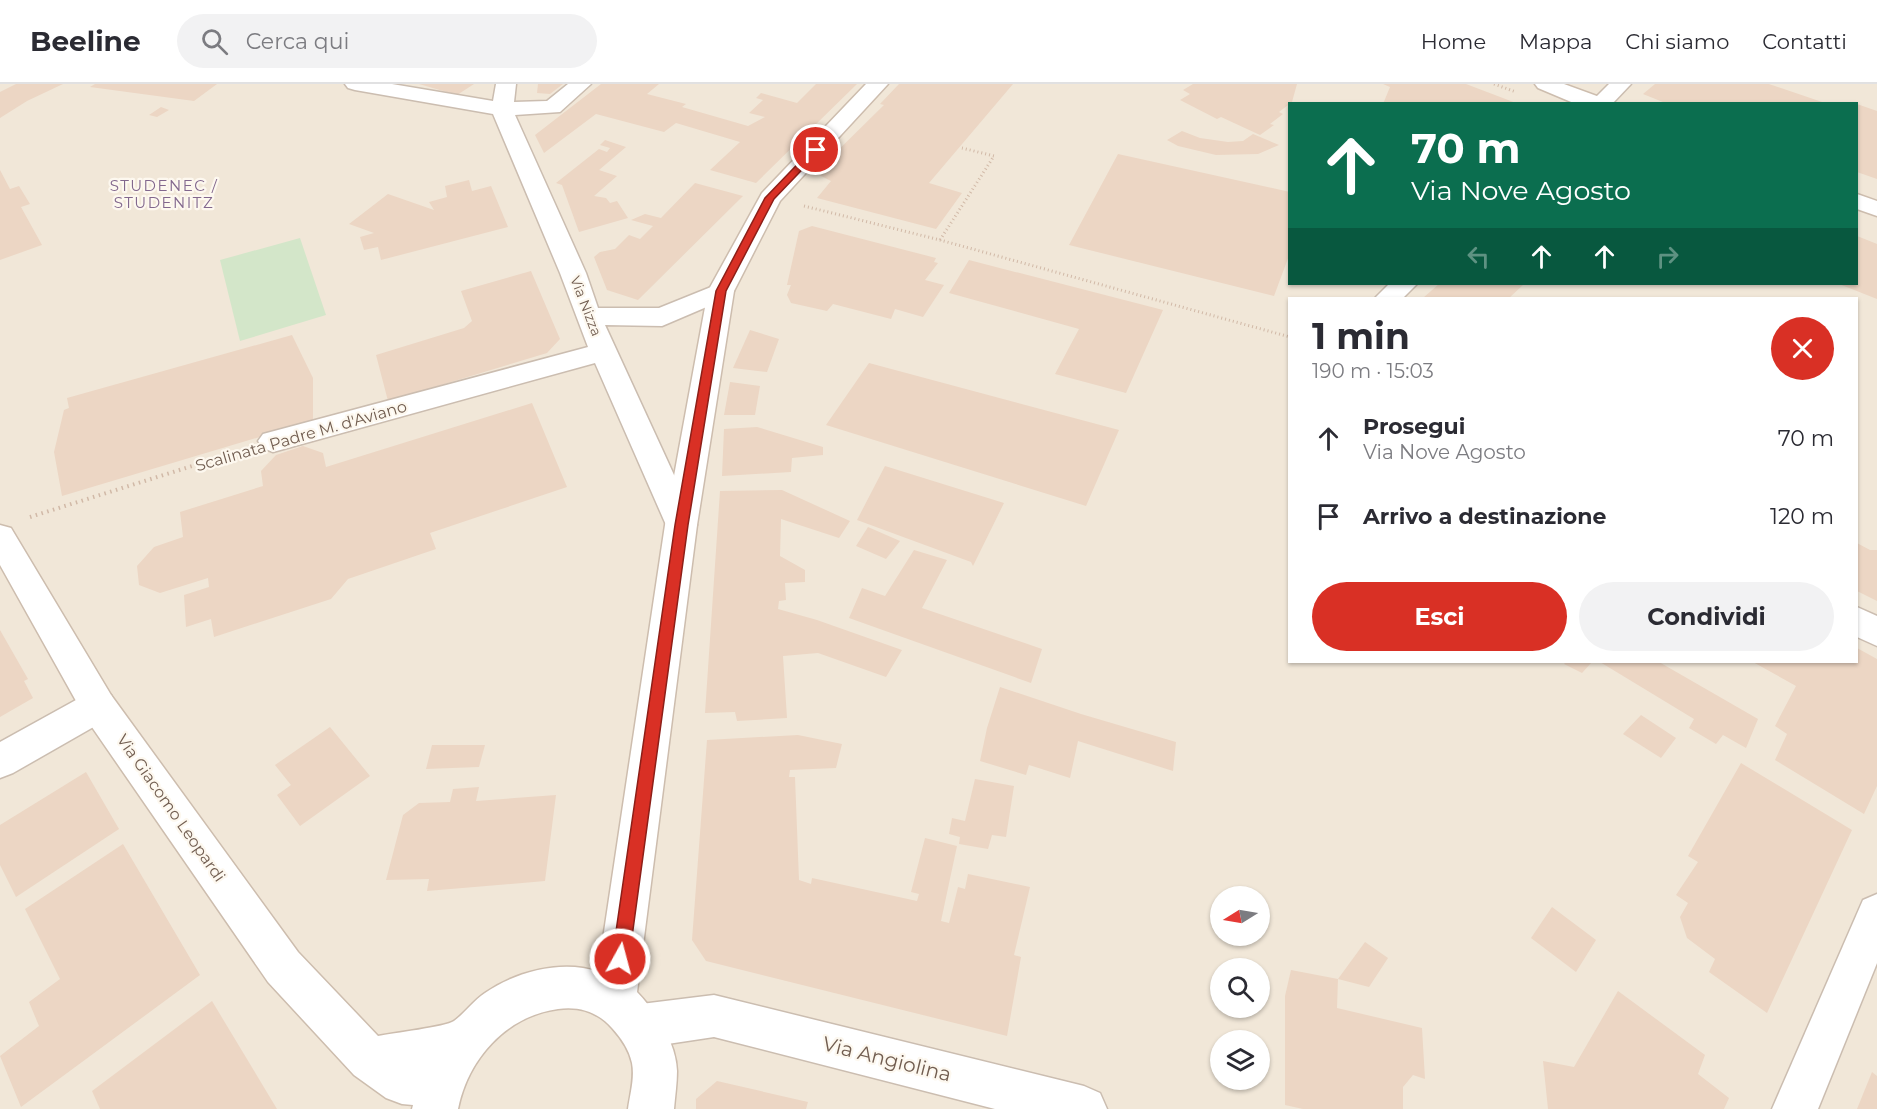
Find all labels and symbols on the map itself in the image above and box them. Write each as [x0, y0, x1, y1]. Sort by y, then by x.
pin [790, 124, 841, 175]
district label: STUDENEC / STUDENITZ [110, 176, 218, 212]
street label: Via Nizza [566, 273, 606, 339]
street label: Scalinata Padre M. d'Aviano [193, 397, 409, 475]
street label: Via Giacomo Leopardi [113, 731, 229, 885]
north arrow [1210, 886, 1270, 946]
position arrow [588, 927, 652, 991]
street label: Via Angiolina [820, 1031, 954, 1087]

